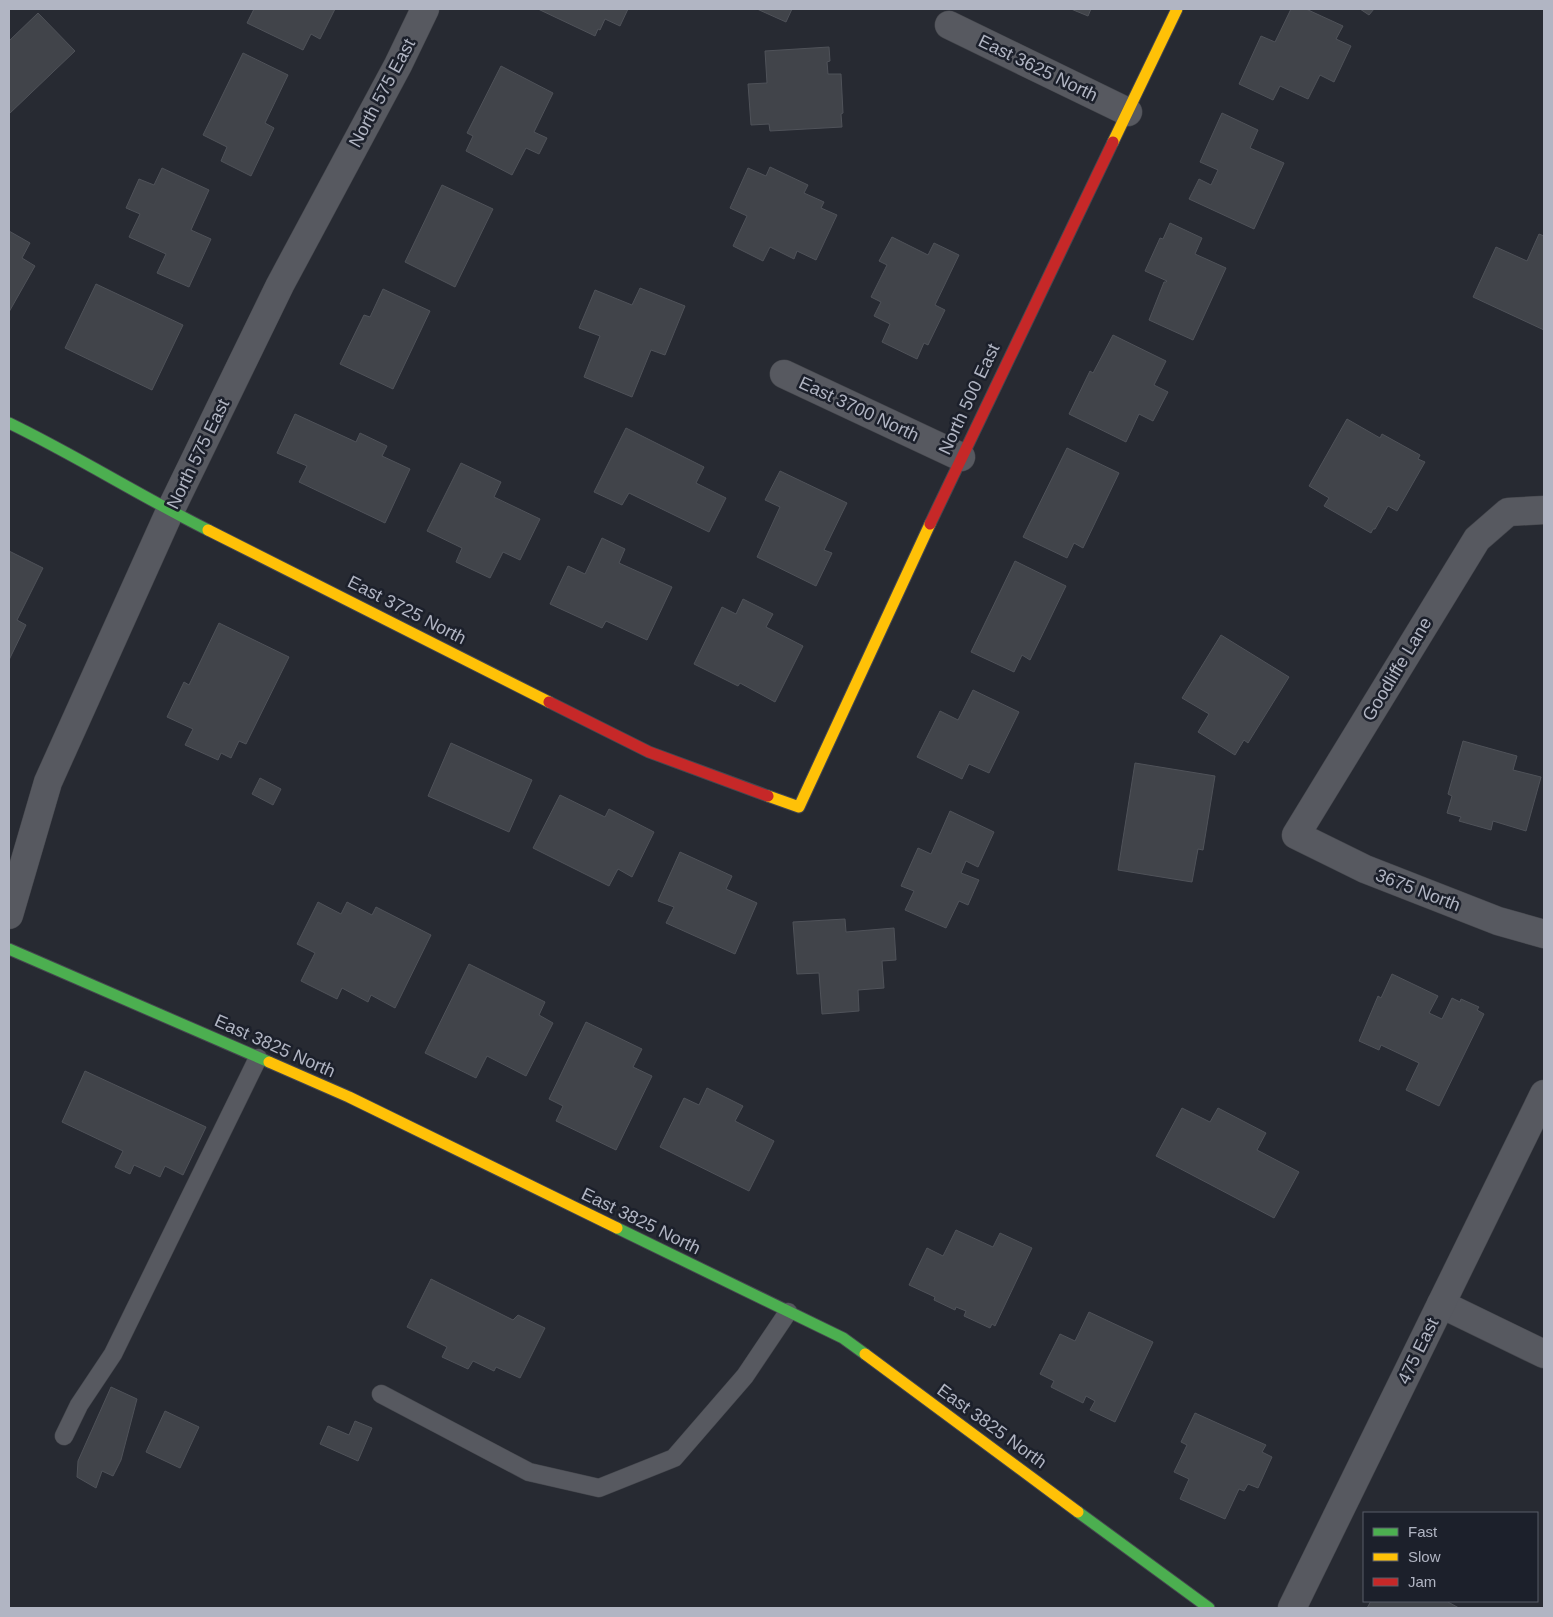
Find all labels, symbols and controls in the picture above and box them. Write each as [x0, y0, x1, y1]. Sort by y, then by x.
street label: East 3625 North [975, 31, 1101, 105]
street label: North 575 East [345, 35, 419, 151]
street label: North 500 East [935, 340, 1003, 458]
street label: East 3700 North [796, 372, 922, 446]
street label: North 575 East [163, 396, 233, 512]
street label: East 3725 North [345, 572, 469, 648]
street label: Goodliffe Lane [1358, 614, 1436, 724]
street label: 3675 North [1373, 865, 1463, 915]
street label: East 3825 North [212, 1010, 338, 1082]
street label: East 3825 North [578, 1184, 704, 1258]
street label: 475 East [1393, 1315, 1443, 1387]
street label: East 3825 North [934, 1380, 1050, 1472]
legend [1363, 1512, 1538, 1602]
text: Fast [1408, 1523, 1438, 1540]
text: Slow [1408, 1548, 1441, 1565]
text: Jam [1408, 1573, 1436, 1590]

